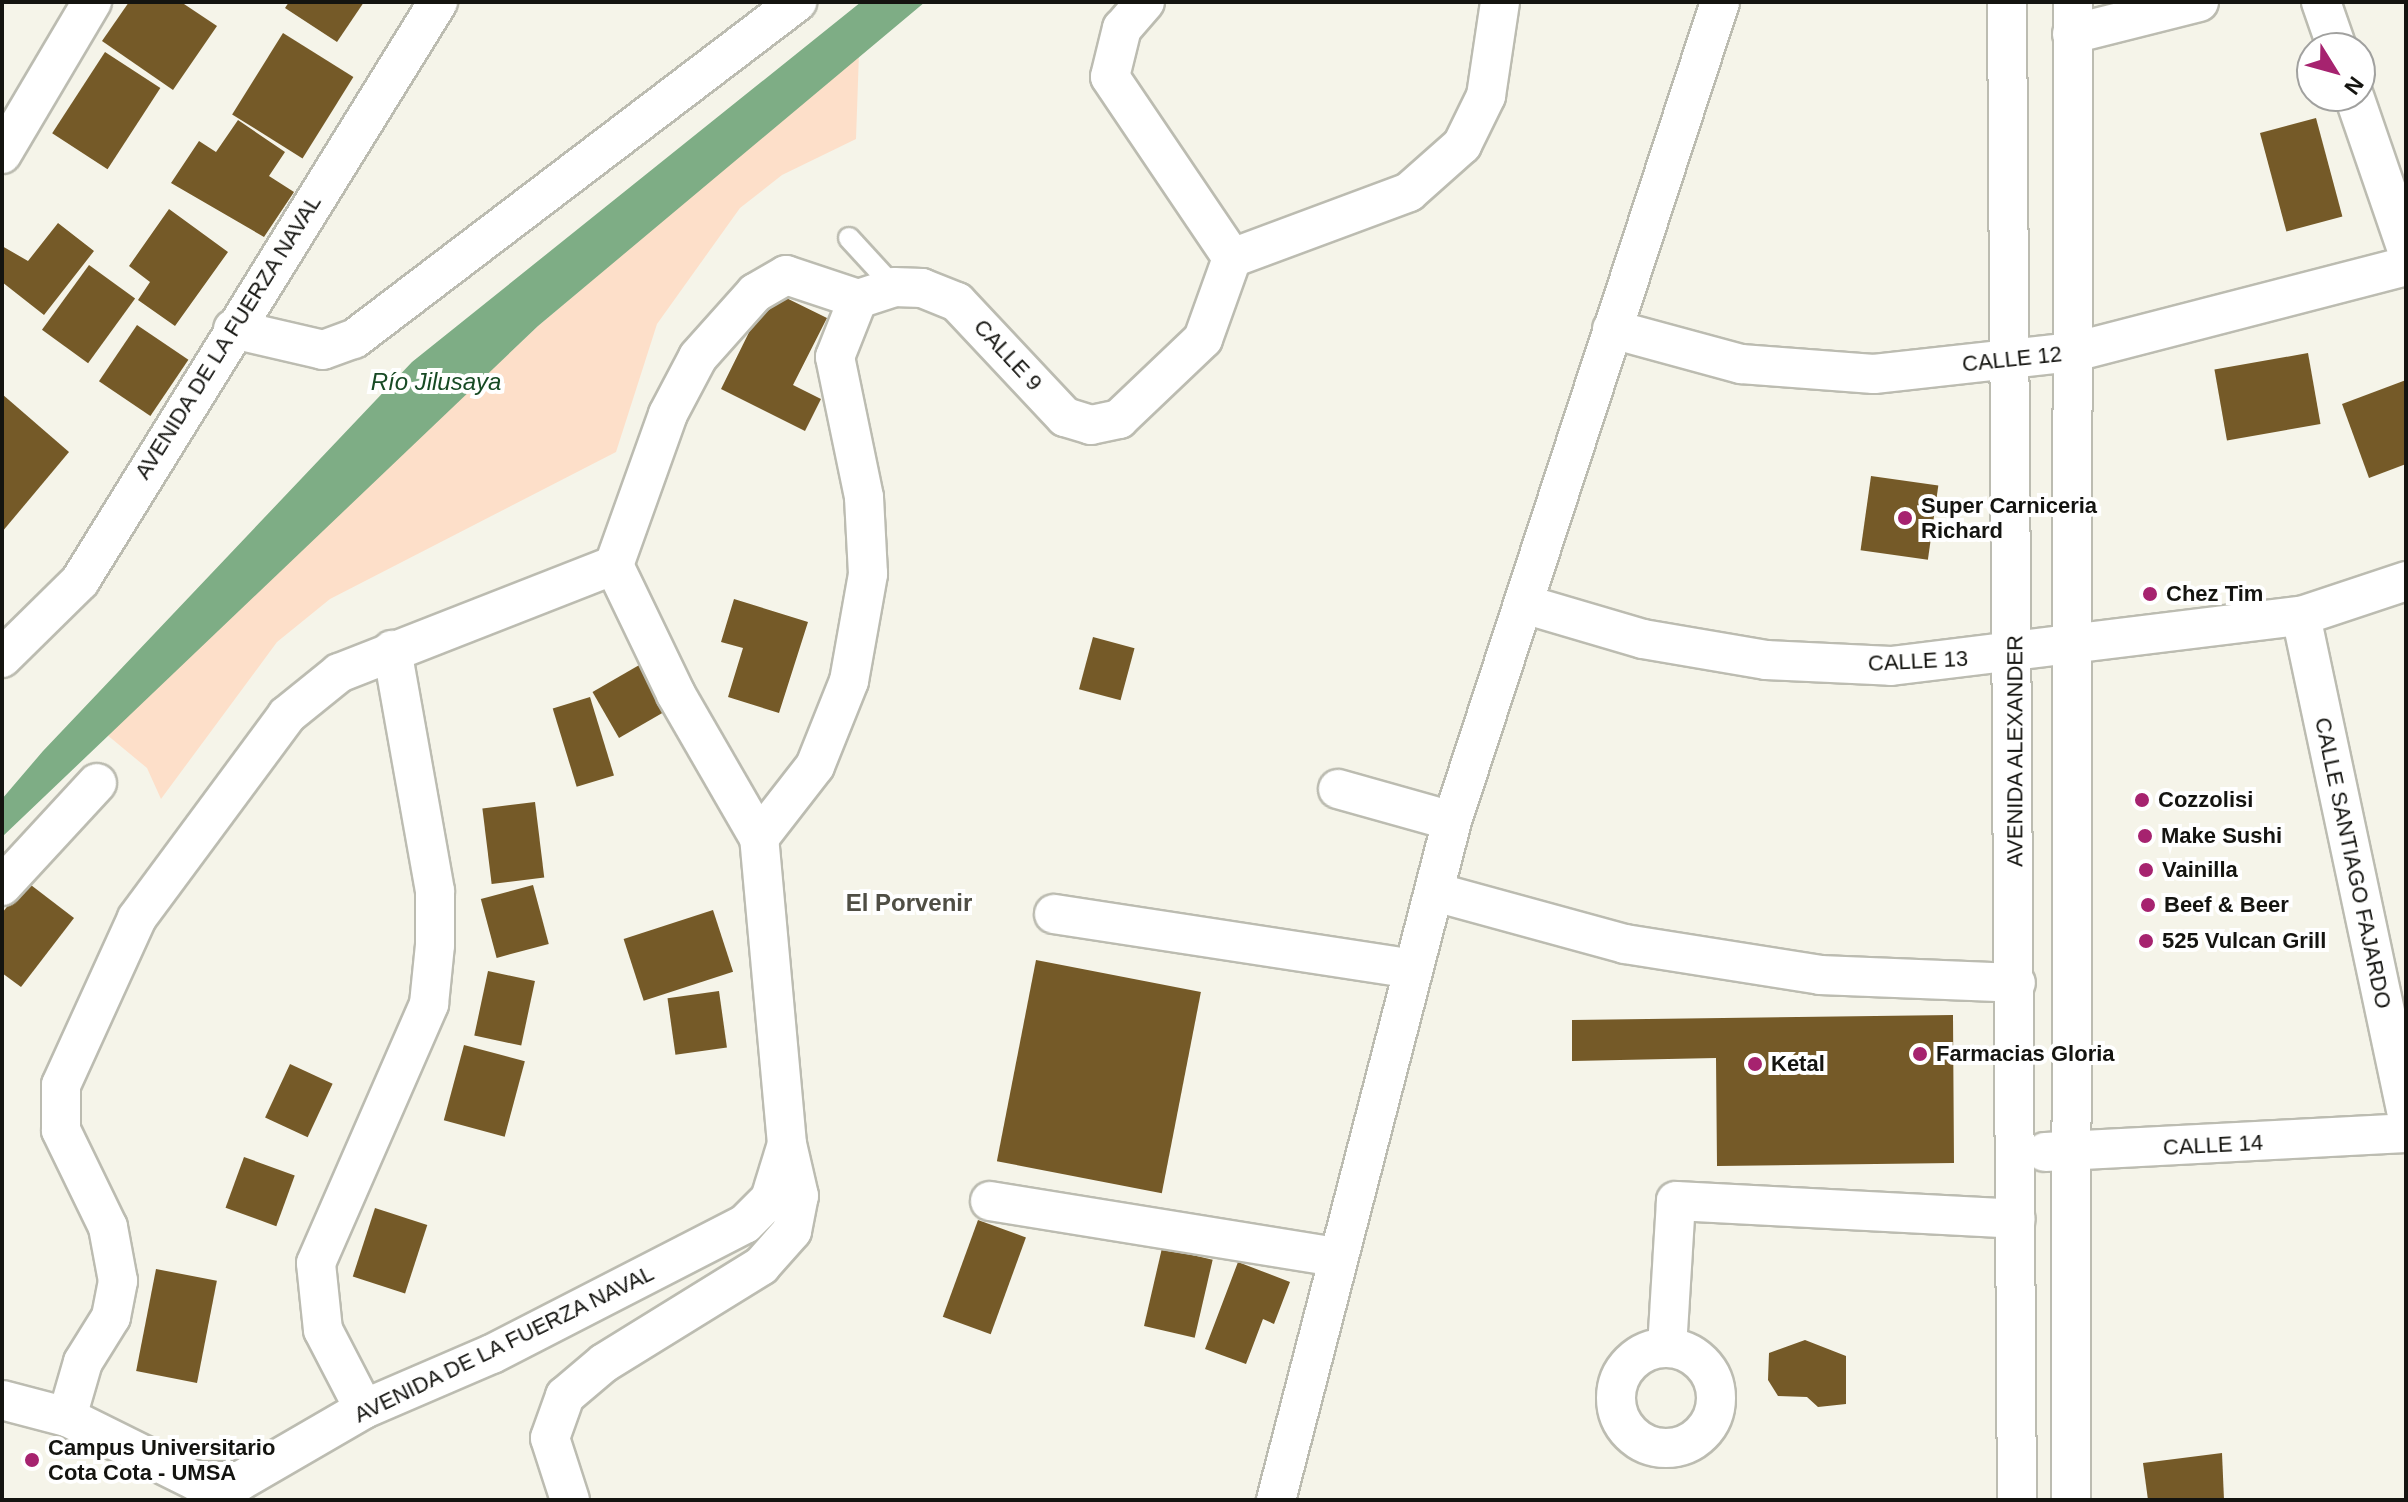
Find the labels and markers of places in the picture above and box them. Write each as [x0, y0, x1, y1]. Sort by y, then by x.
place label: Super Carniceria Richard [1921, 492, 2097, 544]
marker: Super Carniceria Richard [1896, 509, 1914, 527]
place label: Chez Tim [2166, 581, 2263, 607]
marker: Chez Tim [2141, 585, 2159, 603]
place label: Cozzolisi [2158, 787, 2253, 813]
marker: Cozzolisi [2133, 791, 2151, 809]
place label: Make Sushi [2161, 823, 2282, 849]
marker: Make Sushi [2136, 827, 2154, 845]
place label: Vainilla [2162, 857, 2238, 883]
marker: Vainilla [2137, 861, 2155, 879]
place label: Beef & Beer [2164, 892, 2289, 918]
marker: Beef & Beer [2139, 896, 2157, 914]
place label: 525 Vulcan Grill [2162, 928, 2326, 954]
marker: 525 Vulcan Grill [2137, 932, 2155, 950]
place label: Farmacias Gloria [1936, 1041, 2115, 1067]
marker: Farmacias Gloria [1911, 1045, 1929, 1063]
place label: Ketal [1771, 1051, 1825, 1077]
marker: Ketal [1746, 1055, 1764, 1073]
place label: Campus Universitario Cota Cota - UMSA [48, 1434, 275, 1486]
marker: Campus Universitario Cota Cota - UMSA [23, 1451, 41, 1469]

